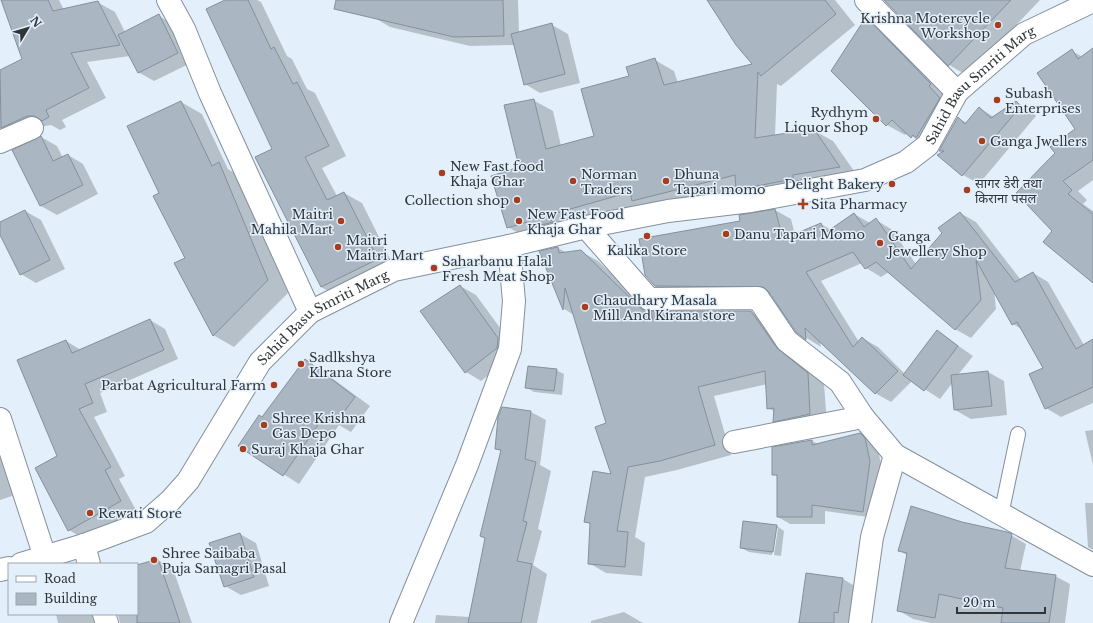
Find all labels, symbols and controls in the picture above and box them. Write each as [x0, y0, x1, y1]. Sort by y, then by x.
north arrow [8, 8, 48, 48]
place label: Krishna Motercycle Workshop [860, 10, 990, 42]
text: N [27, 13, 45, 31]
marker: Krishna Motercycle Workshop [993, 20, 1003, 30]
street label: Sahid Basu Smriti Marg [922, 22, 1038, 148]
place label: Subash Enterprises [1005, 85, 1081, 117]
marker: Subash Enterprises [992, 95, 1002, 105]
place label: Rydhym Liquor Shop [784, 104, 868, 136]
marker: Rydhym Liquor Shop [871, 114, 881, 124]
place label: Ganga Jwellers [990, 133, 1087, 150]
marker: Ganga Jwellers [977, 136, 987, 146]
place label: New Fast food Khaja Ghar [450, 158, 544, 190]
place label: Norman Traders [581, 166, 637, 198]
place label: Dhuna Tapari momo [674, 166, 766, 198]
marker: New Fast food Khaja Ghar [437, 168, 447, 178]
place label: सागर डेरी तथा किराना पसल [975, 175, 1043, 207]
marker: Norman Traders [568, 176, 578, 186]
marker: Dhuna Tapari momo [661, 176, 671, 186]
place label: Delight Bakery [784, 176, 885, 193]
marker: Delight Bakery [887, 179, 897, 189]
marker: सागर डेरी तथा किराना पसल [962, 185, 972, 195]
place label: Collection shop [404, 192, 509, 209]
marker: Collection shop [512, 195, 522, 205]
place label: Sita Pharmacy [811, 196, 908, 213]
marker: Sita Pharmacy [798, 199, 808, 209]
place label: Maitri Mahila Mart [251, 206, 334, 238]
place label: New Fast Food Khaja Ghar [527, 206, 624, 238]
marker: Maitri Mahila Mart [336, 216, 346, 226]
marker: New Fast Food Khaja Ghar [514, 216, 524, 226]
place label: Danu Tapari Momo [734, 226, 865, 243]
place label: Ganga Jewellery Shop [886, 228, 987, 260]
marker: Danu Tapari Momo [721, 229, 731, 239]
marker: Kalika Store [642, 231, 652, 241]
place label: Maitri Maitri Mart [346, 232, 424, 264]
marker: Ganga Jewellery Shop [875, 238, 885, 248]
marker: Maitri Maitri Mart [333, 242, 343, 252]
place label: Kalika Store [607, 242, 687, 259]
place label: Saharbanu Halal Fresh Meat Shop [442, 253, 555, 285]
marker: Saharbanu Halal Fresh Meat Shop [429, 263, 439, 273]
street label: Sahid Basu Smriti Marg [254, 266, 392, 369]
place label: Chaudhary Masala Mill And Kirana store [593, 292, 735, 324]
marker: Chaudhary Masala Mill And Kirana store [580, 302, 590, 312]
place label: Sadlkshya Klrana Store [309, 349, 392, 381]
marker: Sadlkshya Klrana Store [296, 359, 306, 369]
place label: Parbat Agricultural Farm [101, 377, 266, 394]
marker: Parbat Agricultural Farm [269, 380, 279, 390]
place label: Shree Krishna Gas Depo [272, 410, 367, 442]
marker: Shree Krishna Gas Depo [259, 420, 269, 430]
place label: Suraj Khaja Ghar [251, 441, 365, 458]
marker: Suraj Khaja Ghar [238, 444, 248, 454]
place label: Rewati Store [98, 505, 182, 522]
marker: Rewati Store [85, 508, 95, 518]
place label: Shree Saibaba Puja Samagri Pasal [162, 545, 287, 577]
marker: Shree Saibaba Puja Samagri Pasal [149, 555, 159, 565]
legend [8, 563, 138, 615]
text: Road [44, 571, 76, 586]
scale bar [957, 589, 1045, 615]
text: Building [44, 591, 98, 606]
text: 20 m [963, 595, 995, 610]

